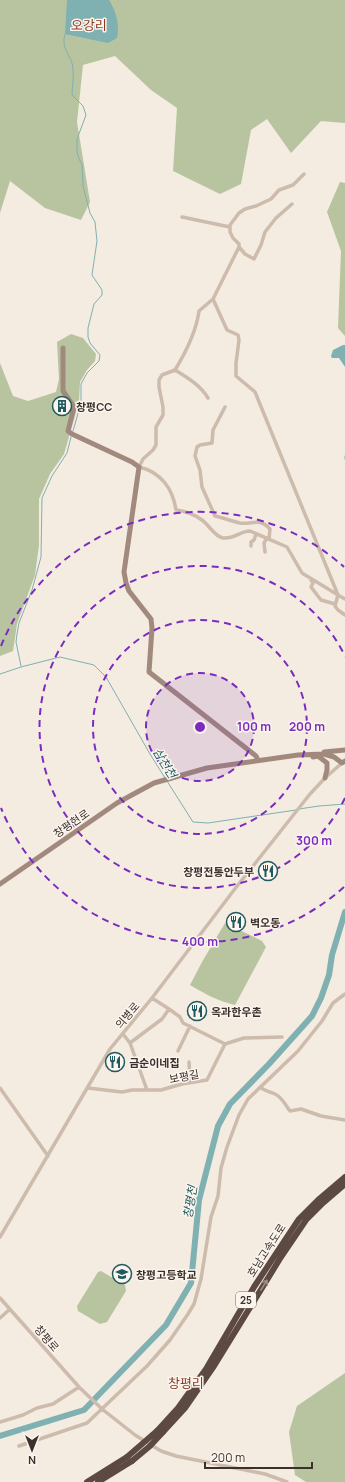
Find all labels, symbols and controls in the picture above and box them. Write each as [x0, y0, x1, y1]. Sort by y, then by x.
district label: 오강리 [71, 16, 107, 34]
building icon: 창평CC [51, 395, 73, 417]
place label: 창평CC [76, 399, 113, 414]
text: 100 m [237, 718, 271, 735]
text: 200 m [289, 718, 325, 735]
centre of rings [193, 720, 207, 734]
water label: 삼천천 [149, 744, 182, 783]
street label: 창평현로 [50, 805, 92, 841]
text: 300 m [296, 832, 332, 849]
restaurant icon: 창평전통안두부 [257, 860, 279, 882]
place label: 창평전통안두부 [183, 864, 254, 879]
restaurant icon: 벽오동 [225, 911, 247, 933]
place label: 벽오동 [250, 915, 280, 930]
text: 400 m [182, 933, 218, 950]
street label: 의병로 [111, 999, 143, 1031]
restaurant icon: 옥과한우촌 [186, 1000, 208, 1022]
place label: 옥과한우촌 [211, 1004, 262, 1019]
restaurant icon: 금순이네집 [104, 1051, 126, 1073]
place label: 금순이네집 [129, 1055, 180, 1070]
street label: 보평길 [168, 1066, 200, 1086]
water label: 창평천 [179, 1182, 201, 1220]
street label: 호남고속도로 [243, 1220, 289, 1280]
school or university icon: 창평고등학교 [111, 1263, 133, 1285]
place label: 창평고등학교 [136, 1267, 197, 1282]
one-way arrow [260, 1279, 268, 1291]
road number: 25 [236, 1292, 256, 1308]
street label: 창평로 [31, 1322, 63, 1354]
district label: 창평리 [168, 1374, 204, 1392]
north arrow [12, 1430, 52, 1470]
scale bar [205, 1444, 312, 1470]
text: 200 m [211, 1449, 245, 1466]
text: N [28, 1453, 36, 1468]

